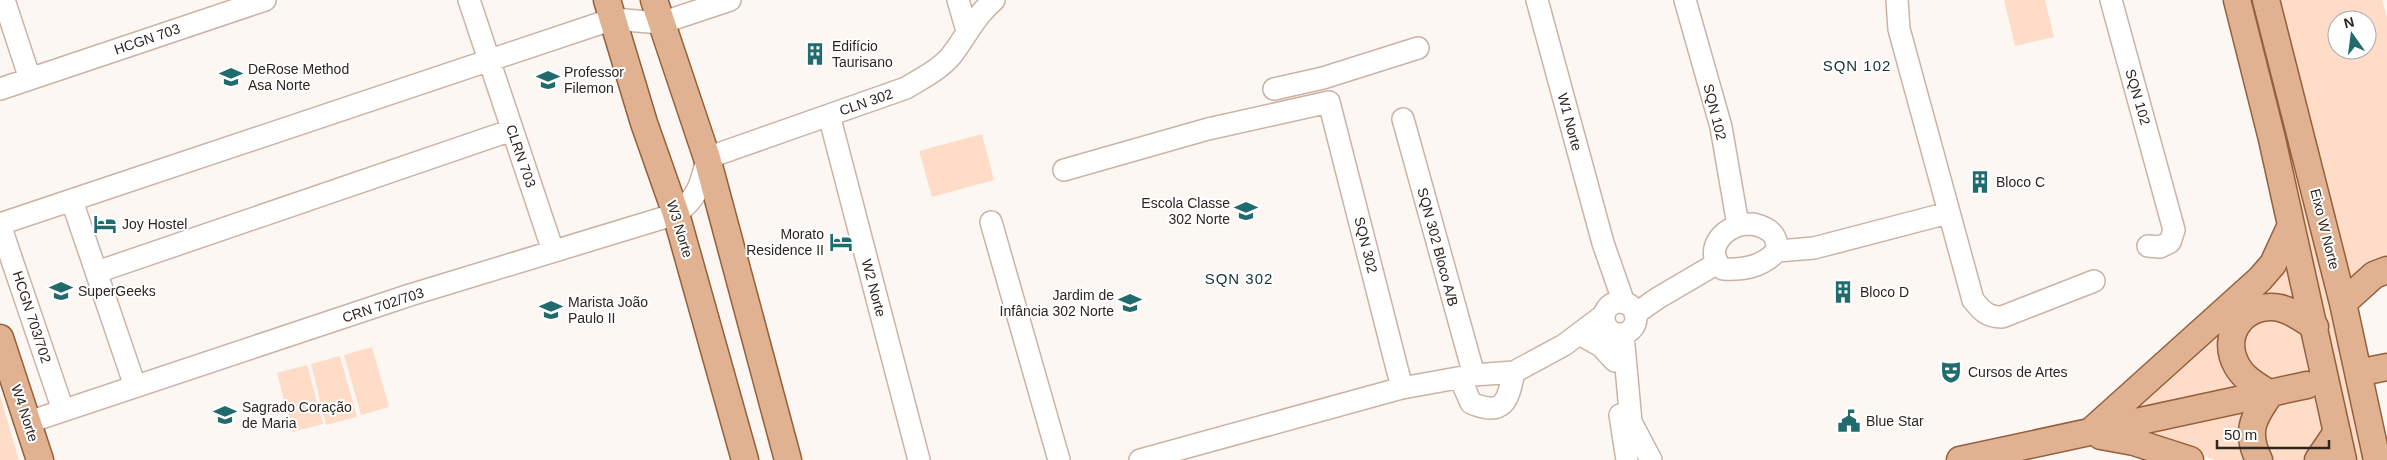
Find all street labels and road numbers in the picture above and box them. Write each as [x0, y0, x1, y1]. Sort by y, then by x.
street label: HCGN 703 [112, 20, 182, 58]
street label: SQN 102 [2122, 67, 2154, 127]
street label: SQN 102 [1700, 82, 1730, 142]
street label: CLN 302 [837, 85, 895, 119]
street label: W1 Norte [1555, 91, 1585, 153]
street label: CLRN 703 [503, 122, 539, 190]
street label: SQN 302 Bloco A/B [1414, 186, 1462, 308]
street label: Eixo W Norte [2307, 187, 2343, 271]
street label: W3 Norte [664, 198, 696, 260]
street label: SQN 302 [1351, 215, 1381, 275]
street label: W2 Norte [859, 257, 889, 319]
street label: HCGN 703/702 [10, 269, 54, 365]
street label: CRN 702/703 [340, 284, 426, 326]
street label: W4 Norte [8, 382, 42, 444]

